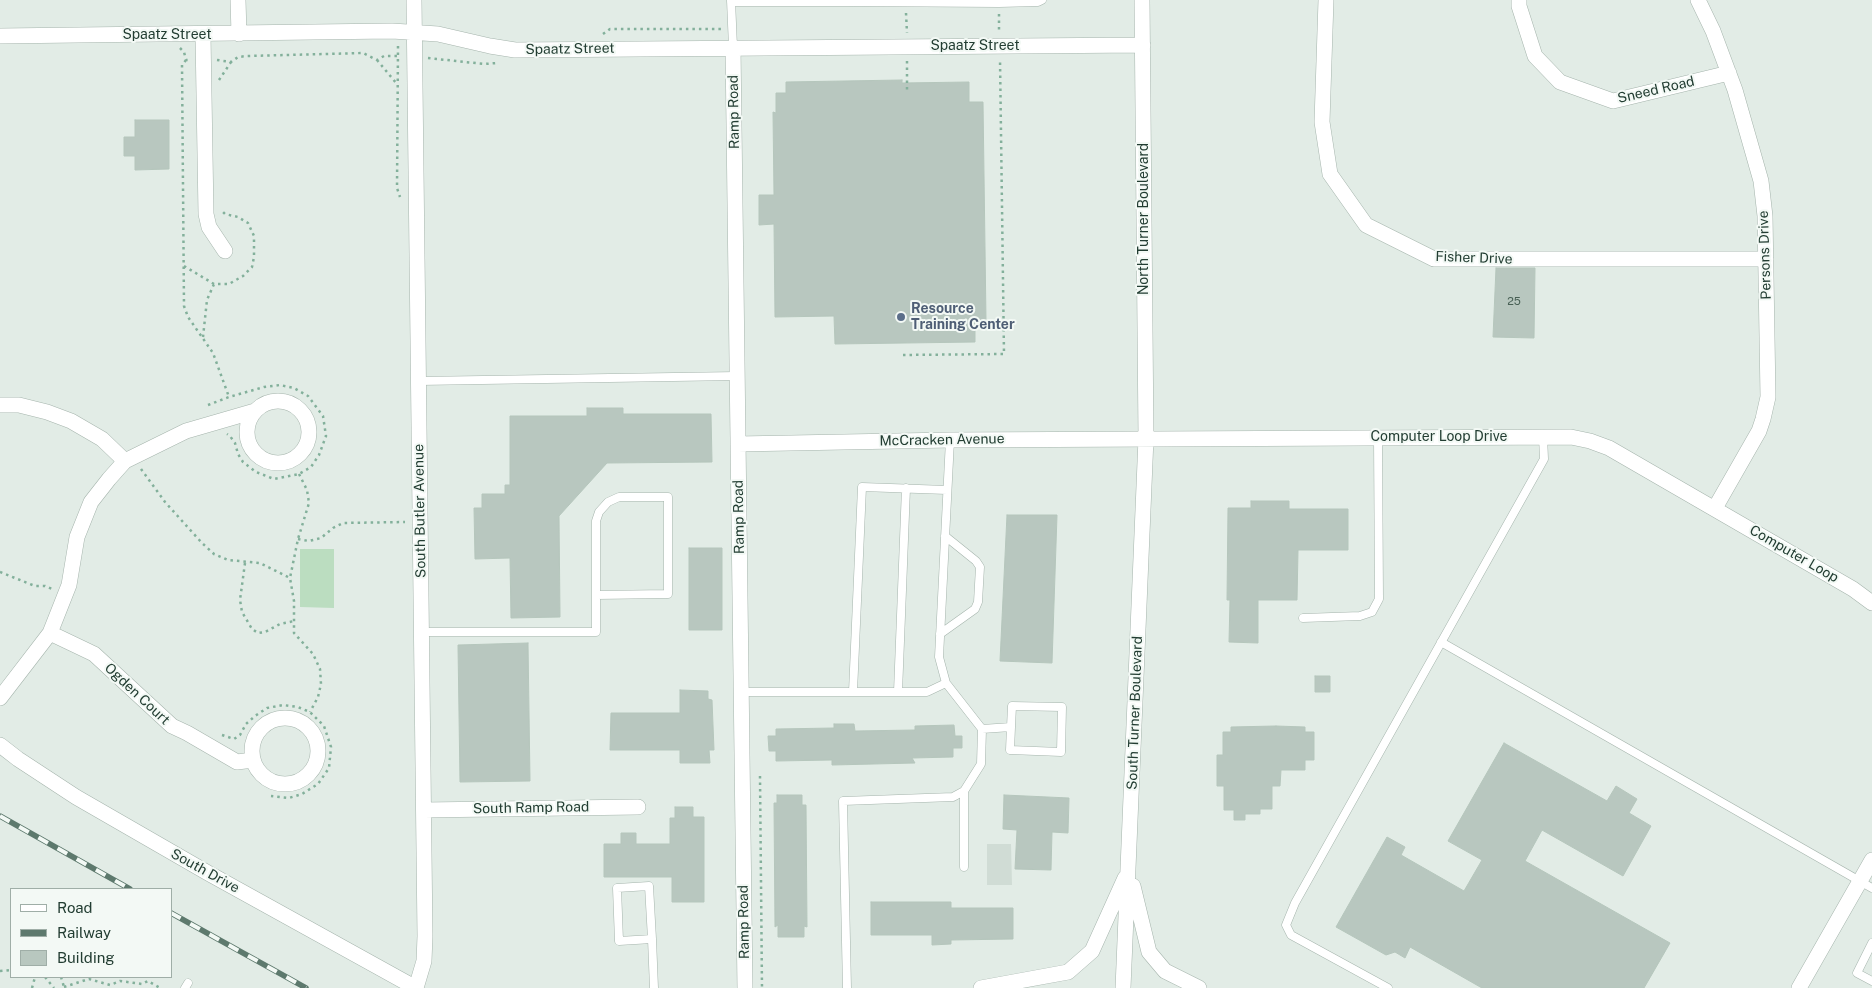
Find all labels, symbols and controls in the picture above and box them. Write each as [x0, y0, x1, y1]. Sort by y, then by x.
street label: Spaatz Street [122, 27, 212, 43]
street label: Spaatz Street [930, 38, 1020, 54]
street label: Spaatz Street [525, 40, 615, 58]
street label: Sneed Road [1616, 73, 1696, 107]
street label: Ramp Road [725, 75, 743, 149]
street label: North Turner Boulevard [1136, 143, 1152, 295]
street label: Persons Drive [1755, 210, 1775, 300]
street label: Fisher Drive [1435, 248, 1513, 268]
house number: 25 [1507, 295, 1521, 309]
place label: Resource Training Center [911, 301, 1015, 334]
marker: Resource Training Center [895, 311, 907, 323]
street label: Computer Loop Drive [1370, 429, 1508, 445]
street label: McCracken Avenue [879, 431, 1005, 449]
street label: South Butler Avenue [410, 444, 430, 578]
street label: Ramp Road [730, 480, 748, 554]
street label: Computer Loop [1746, 522, 1842, 586]
street label: South Turner Boulevard [1124, 636, 1146, 790]
street label: Ogden Court [101, 660, 173, 728]
street label: South Ramp Road [473, 799, 589, 817]
street label: South Drive [168, 845, 242, 897]
street label: Ramp Road [735, 885, 753, 959]
legend [10, 888, 172, 978]
text: Road [57, 899, 93, 916]
text: Railway [57, 924, 111, 941]
text: Building [57, 949, 115, 966]

